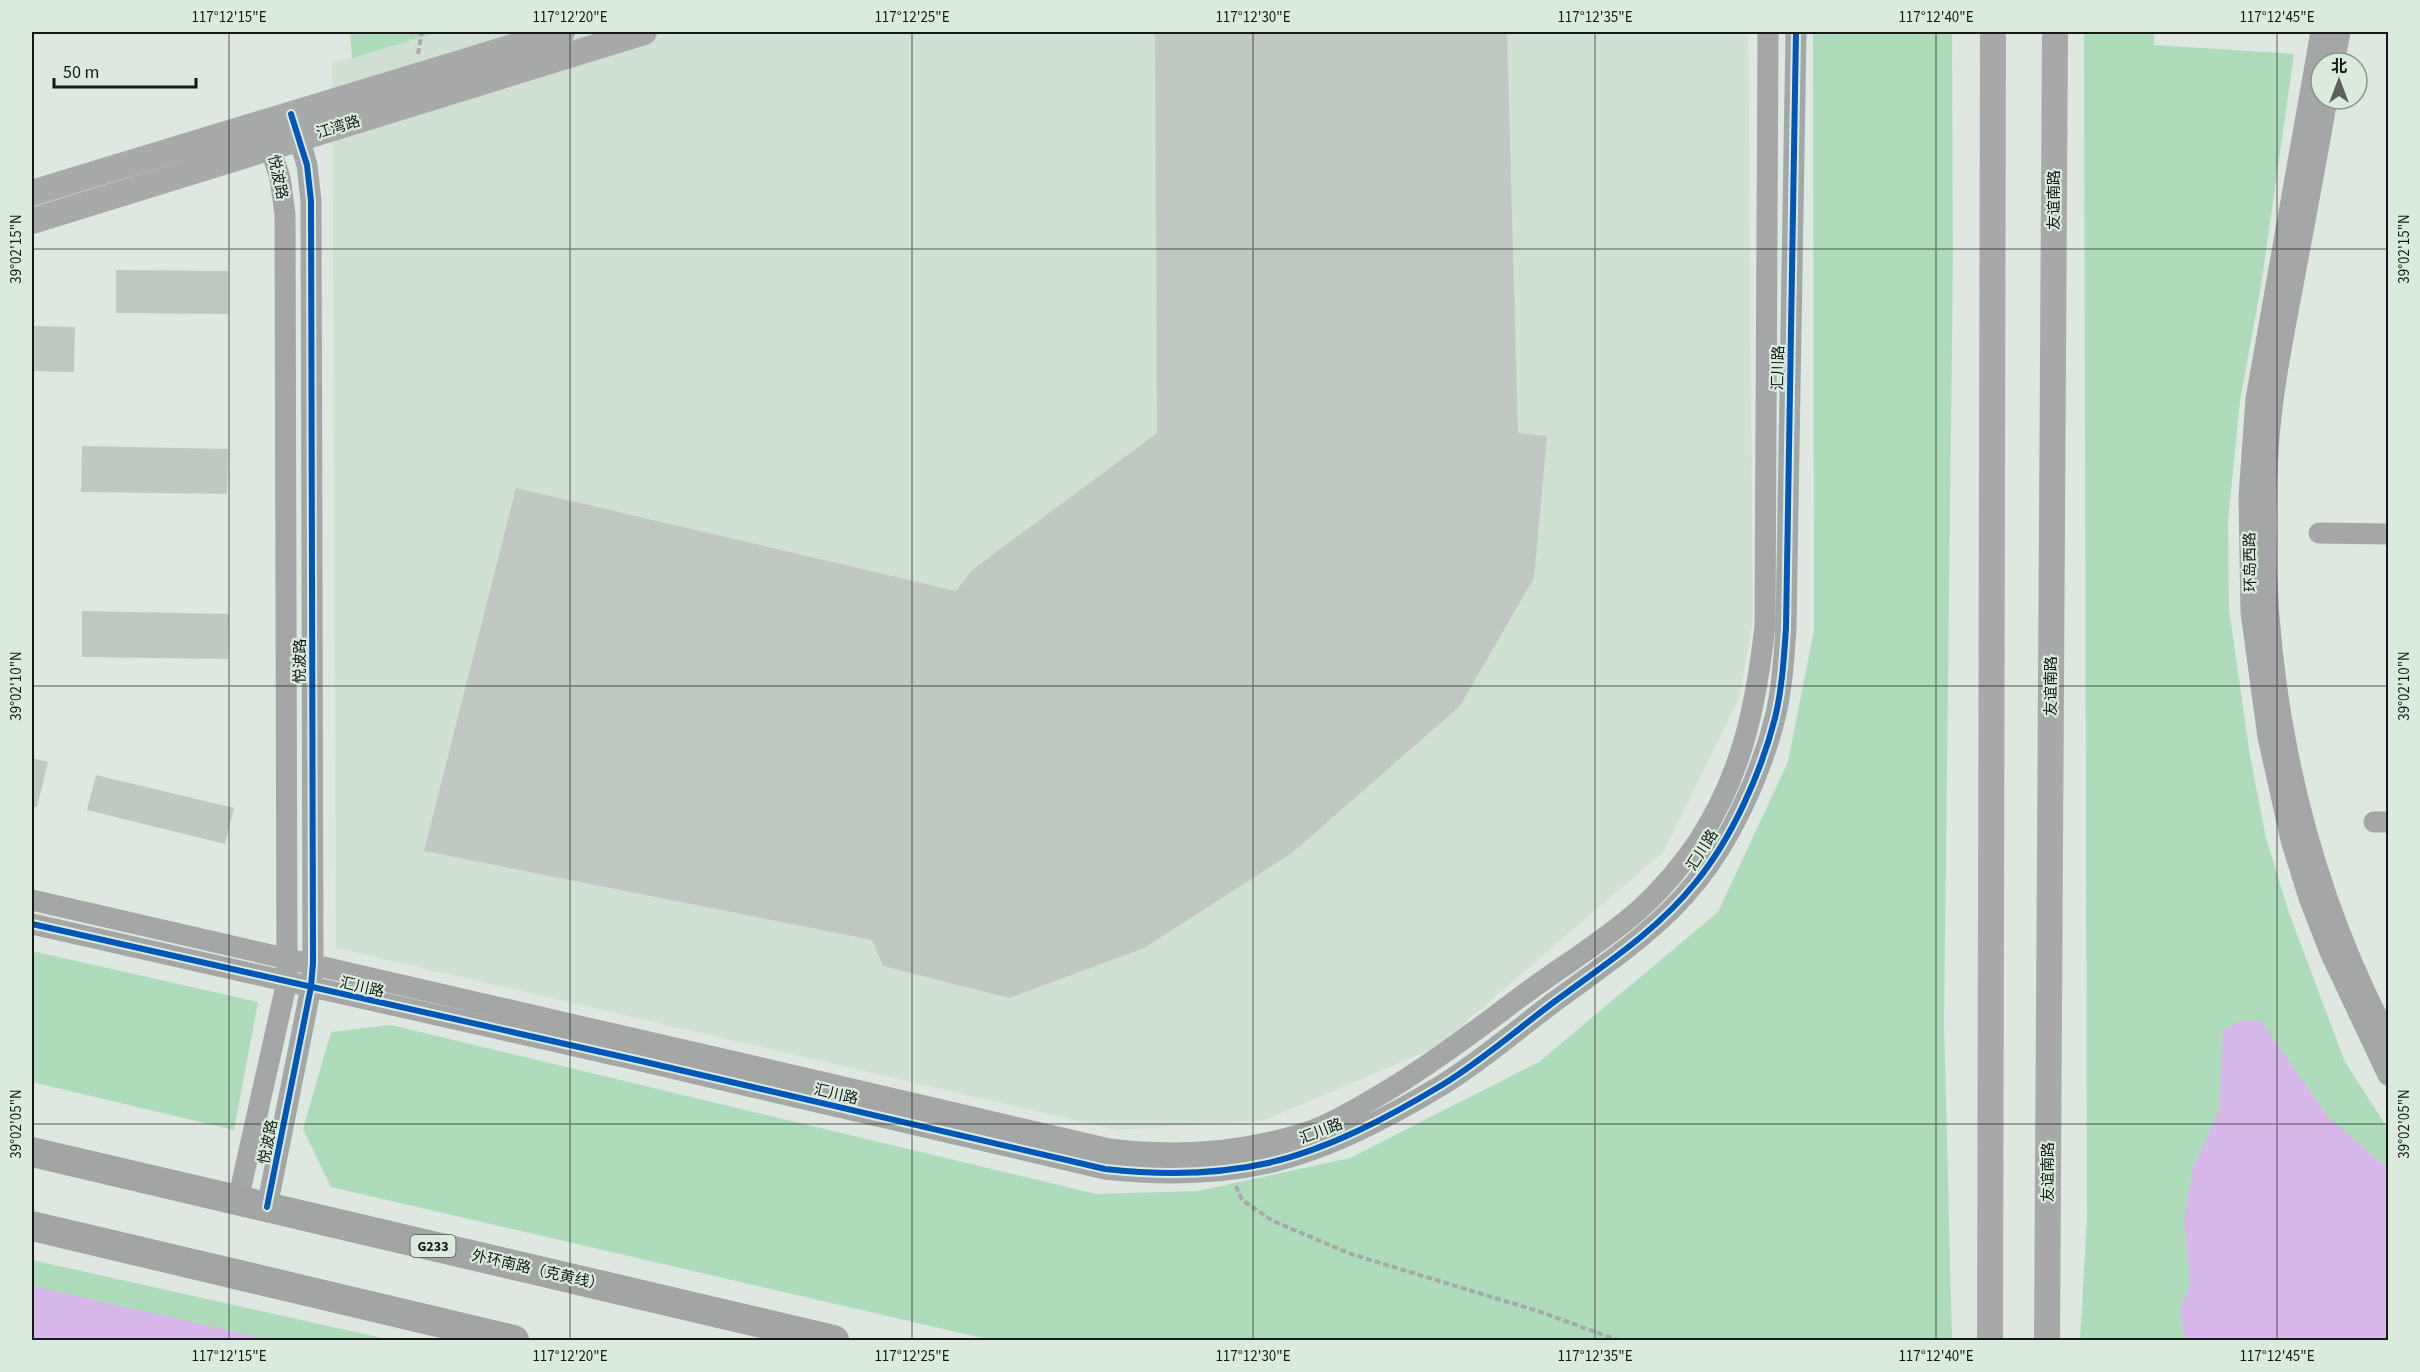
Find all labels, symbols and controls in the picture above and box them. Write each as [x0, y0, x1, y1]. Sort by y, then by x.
text: 117°12'15"E [191, 7, 267, 28]
text: 117°12'20"E [532, 7, 608, 28]
text: 117°12'25"E [874, 7, 950, 28]
text: 117°12'30"E [1215, 7, 1291, 28]
text: 117°12'35"E [1557, 7, 1633, 28]
text: 117°12'40"E [1898, 7, 1974, 28]
text: 117°12'45"E [2239, 7, 2315, 28]
scale bar [54, 51, 196, 89]
north arrow [2309, 51, 2369, 111]
text: 北 [2331, 56, 2347, 78]
text: 50 m [63, 60, 99, 85]
street label: 江湾路 [314, 111, 363, 144]
street label: 悦波路 [263, 153, 292, 201]
street label: 友谊南路 [2044, 170, 2065, 230]
text: 39°02'15"N [6, 214, 27, 284]
text: 39°02'15"N [2394, 214, 2415, 284]
street label: 汇川路 [1768, 345, 1789, 391]
street label: 环岛西路 [2239, 532, 2262, 592]
street label: 悦波路 [290, 638, 311, 684]
text: 39°02'10"N [6, 651, 27, 721]
text: 39°02'10"N [2394, 651, 2415, 721]
street label: 友谊南路 [2041, 656, 2062, 716]
street label: 汇川路 [1682, 826, 1723, 875]
street label: 汇川路 [338, 972, 386, 1003]
street label: 汇川路 [812, 1079, 860, 1110]
text: 39°02'05"N [6, 1089, 27, 1159]
text: 39°02'05"N [2394, 1089, 2415, 1159]
street label: 汇川路 [1296, 1114, 1346, 1149]
street label: 悦波路 [254, 1118, 283, 1166]
street label: 友谊南路 [2038, 1142, 2059, 1202]
road number: G233 [410, 1235, 456, 1257]
street label: 外环南路（克黄线） [470, 1245, 606, 1296]
text: 117°12'15"E [191, 1346, 267, 1367]
text: 117°12'20"E [532, 1346, 608, 1367]
text: 117°12'25"E [874, 1346, 950, 1367]
text: 117°12'30"E [1215, 1346, 1291, 1367]
text: 117°12'35"E [1557, 1346, 1633, 1367]
text: 117°12'40"E [1898, 1346, 1974, 1367]
text: 117°12'45"E [2239, 1346, 2315, 1367]

